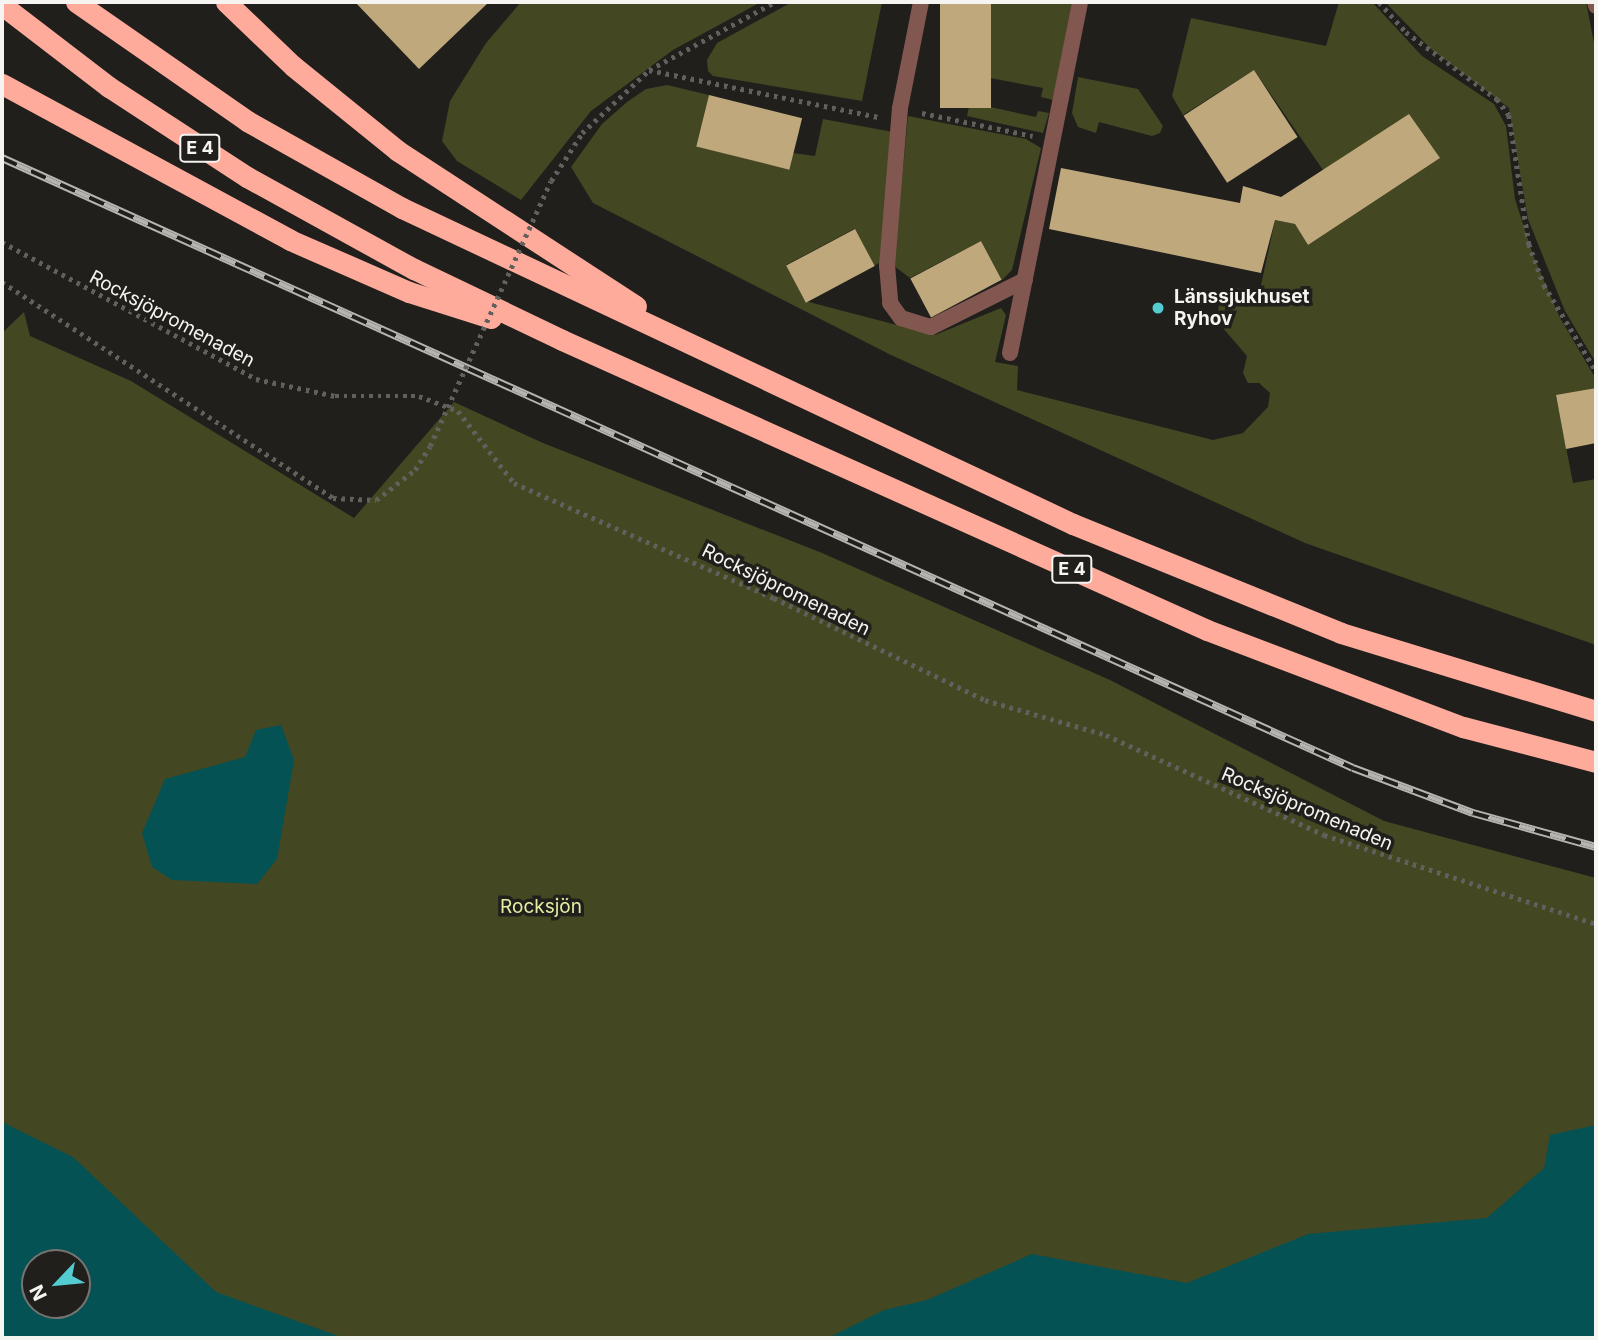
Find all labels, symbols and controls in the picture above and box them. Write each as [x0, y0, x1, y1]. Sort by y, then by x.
road number: E 4 [179, 134, 221, 162]
street label: Rocksjöpromenaden [85, 266, 259, 372]
place label: Länssjukhuset Ryhov [1174, 286, 1309, 330]
marker: Länssjukhuset Ryhov [1148, 298, 1168, 318]
street label: Rocksjöpromenaden [698, 539, 874, 641]
road number: E 4 [1051, 554, 1093, 584]
street label: Rocksjöpromenaden [1218, 763, 1396, 855]
park label: Rocksjön [500, 896, 582, 918]
north arrow [21, 1249, 91, 1319]
text: N [25, 1281, 52, 1304]

